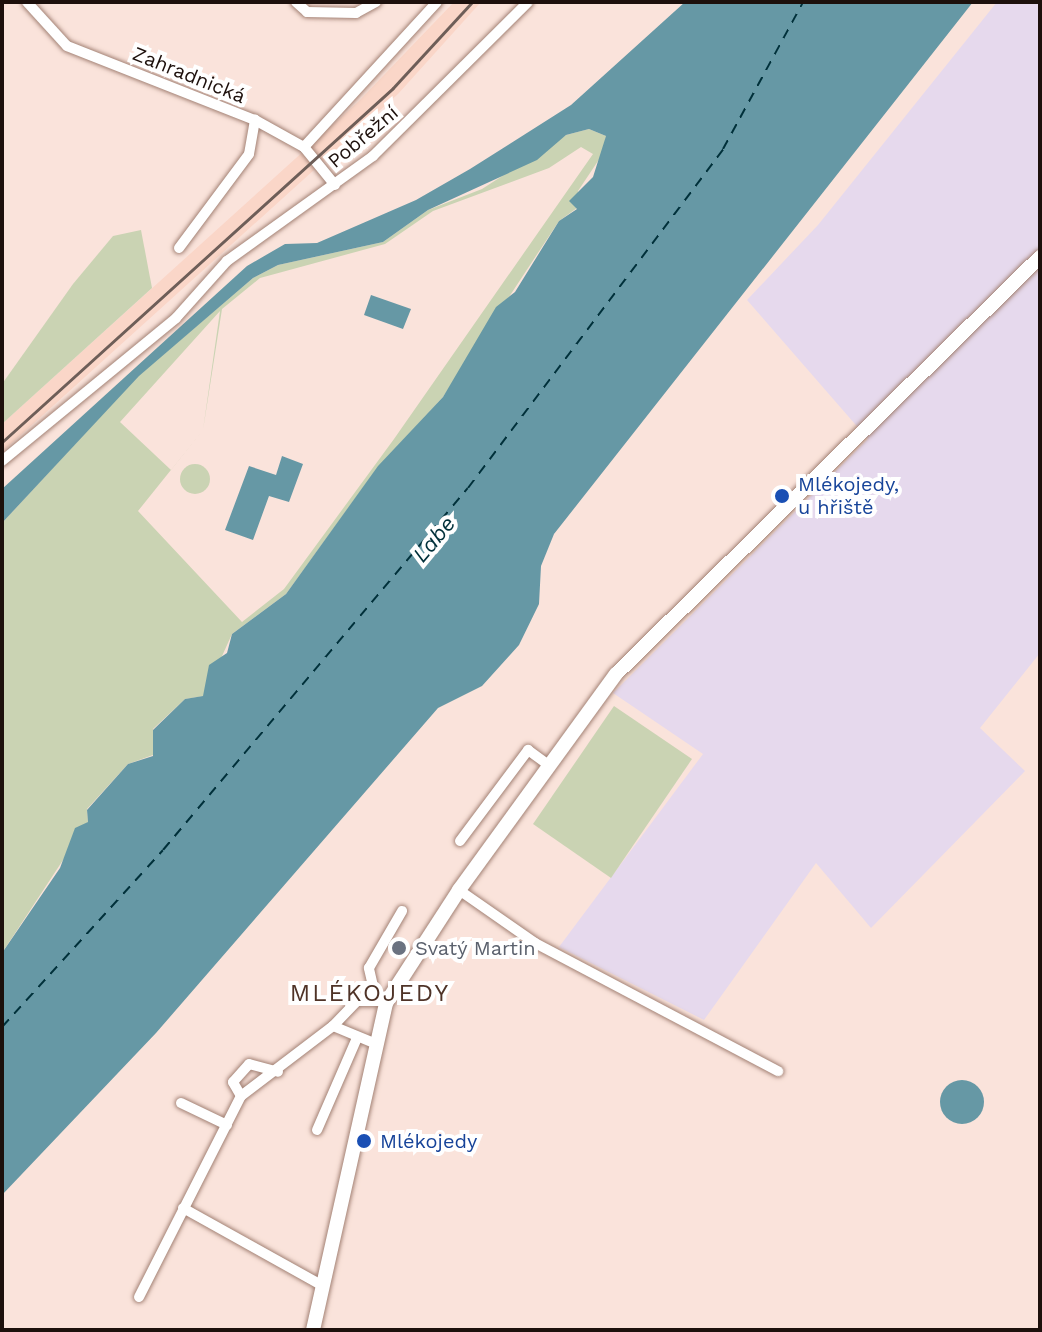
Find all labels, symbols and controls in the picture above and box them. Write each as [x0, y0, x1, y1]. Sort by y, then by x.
street label: Zahradnická [129, 42, 249, 108]
street label: Pobřežní [323, 101, 403, 173]
place label: Mlékojedy, u hřiště [798, 472, 899, 519]
marker: Mlékojedy, u hřiště [773, 487, 791, 505]
water label: Labe [407, 511, 461, 567]
place label: Svatý Martin [415, 936, 536, 960]
marker: Svatý Martin [390, 939, 408, 957]
district label: MLÉKOJEDY [290, 980, 450, 1008]
place label: Mlékojedy [380, 1129, 477, 1153]
marker: Mlékojedy [355, 1132, 373, 1150]

